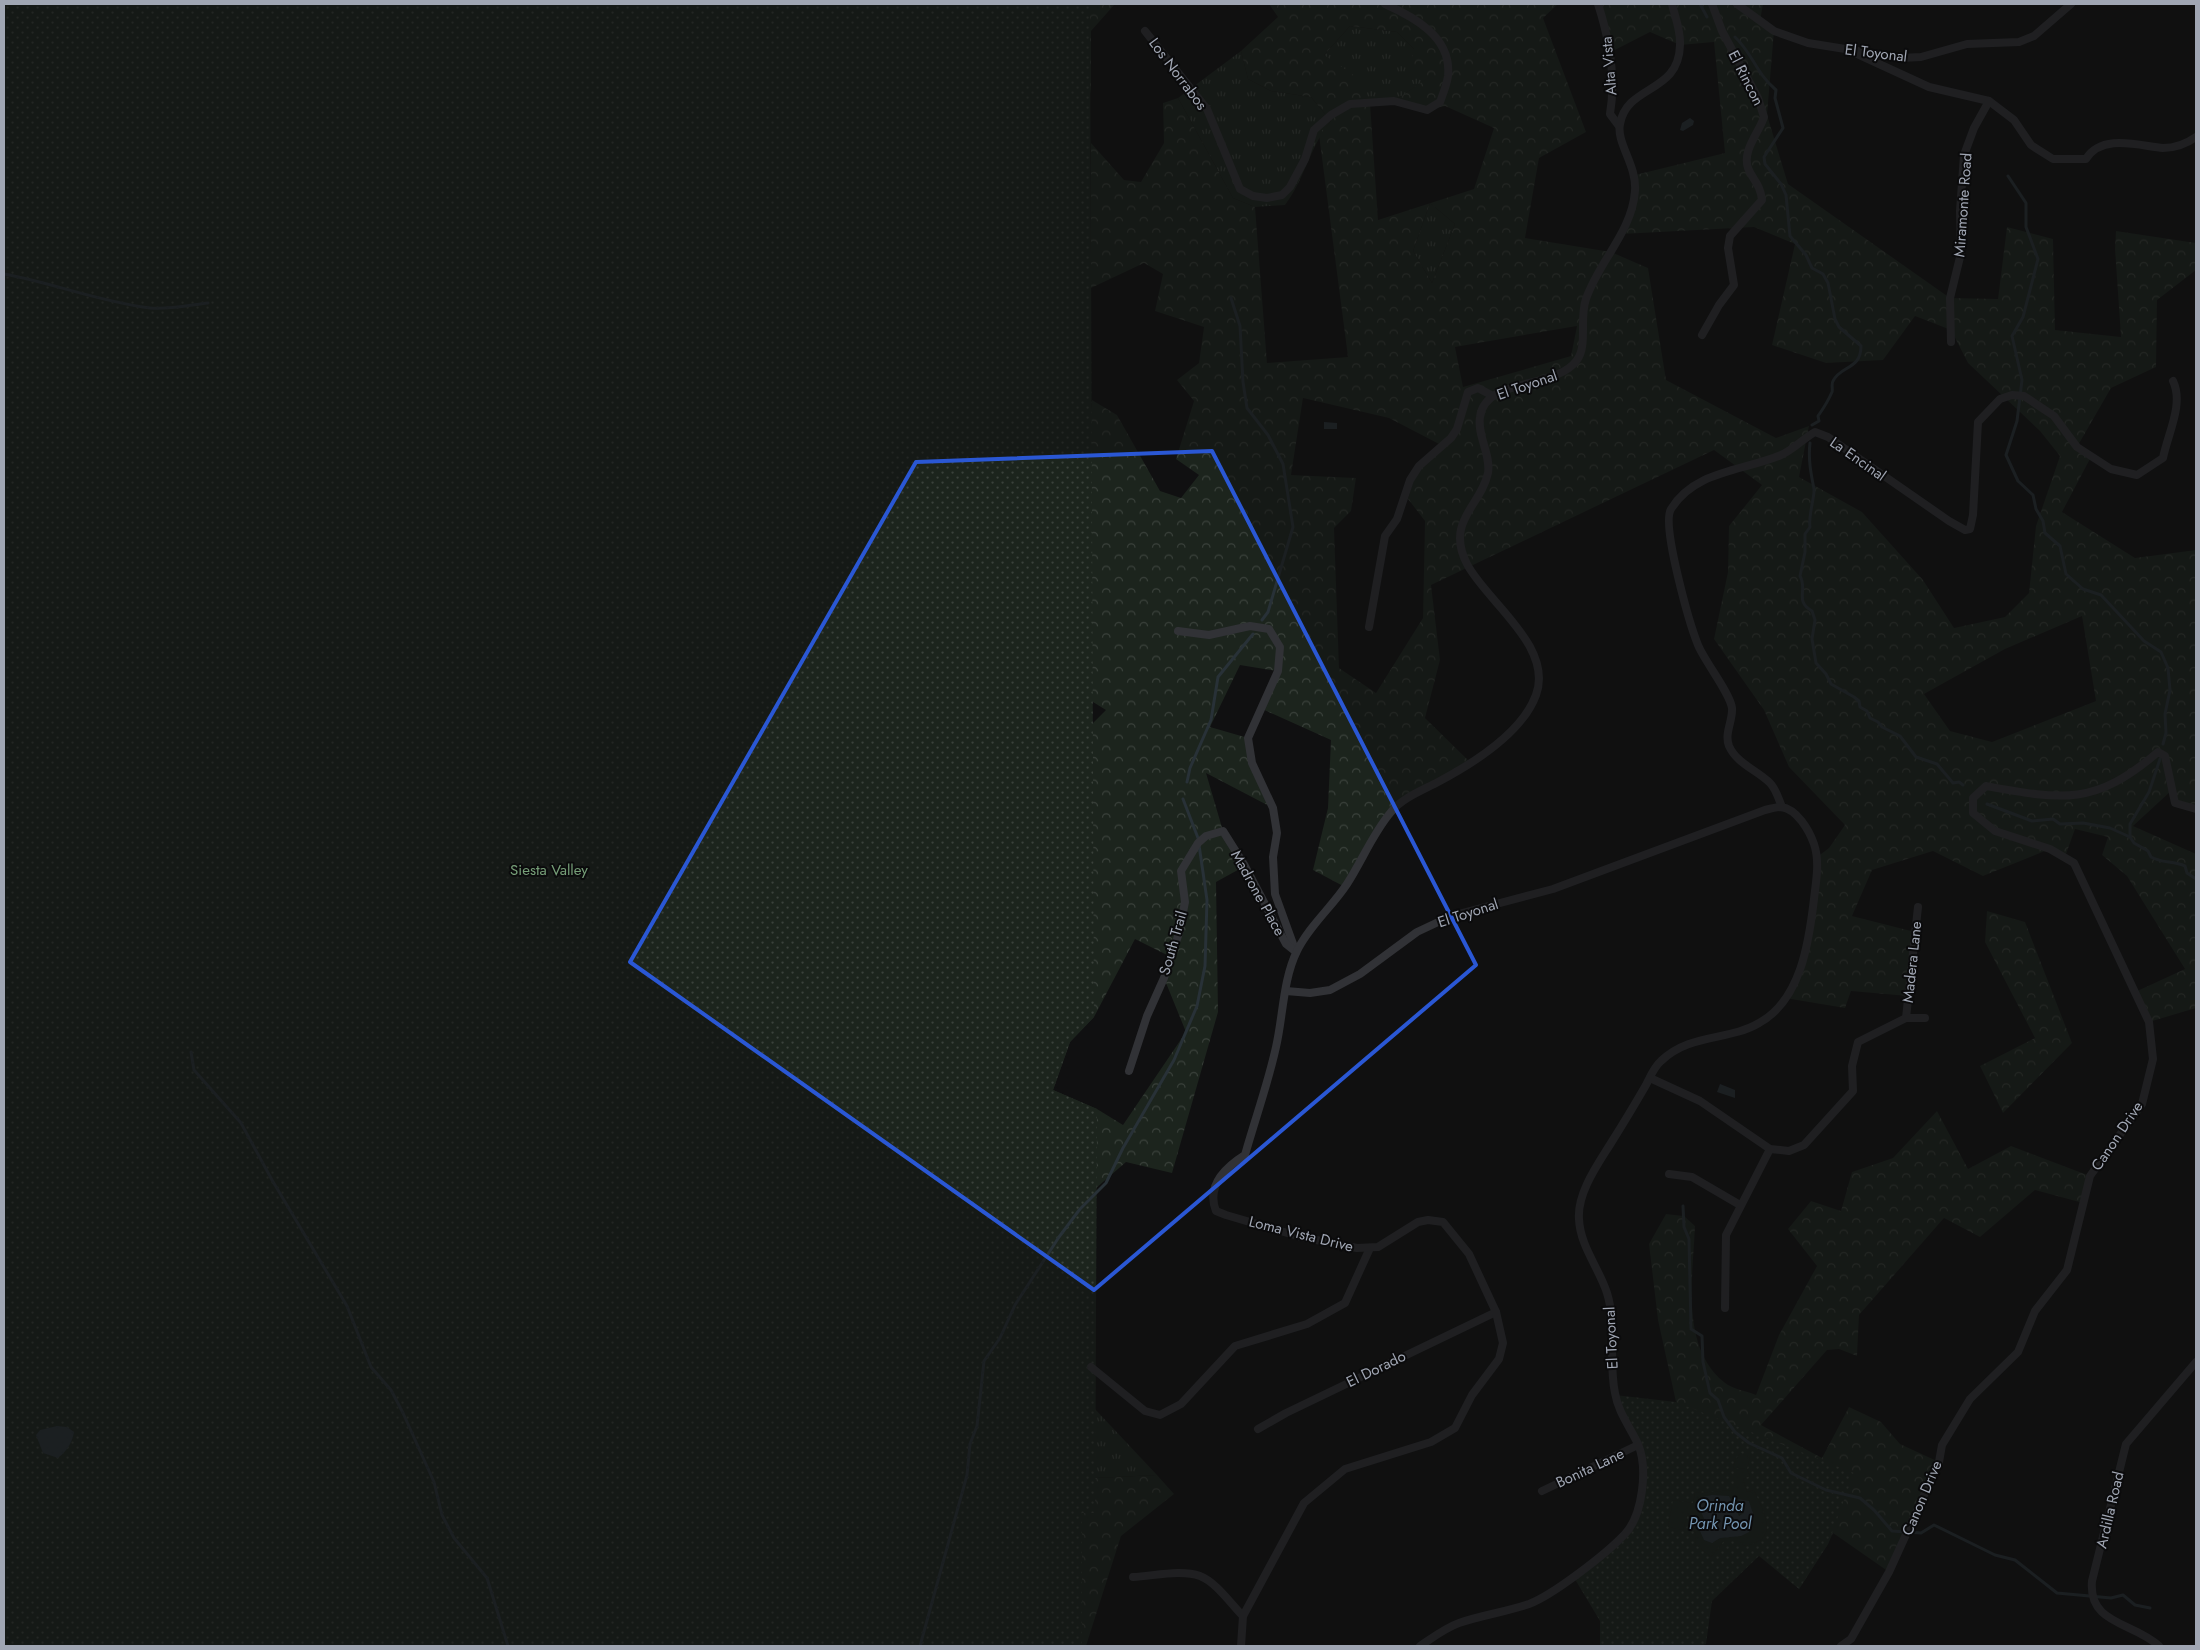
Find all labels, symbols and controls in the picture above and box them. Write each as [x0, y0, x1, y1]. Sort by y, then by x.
street label: Los Norrabos [1143, 33, 1213, 115]
street label: Alta Vista [1595, 35, 1623, 97]
street label: El Toyonal [1844, 38, 1908, 68]
street label: El Rincon [1723, 46, 1769, 110]
street label: Miramonte Road [1948, 152, 1978, 258]
street label: El Toyonal [1494, 364, 1560, 406]
street label: La Encinal [1825, 432, 1891, 486]
street label: Madrone Place [1225, 846, 1291, 940]
park label: Siesta Valley [510, 859, 588, 881]
street label: El Toyonal [1435, 893, 1501, 933]
street label: South Trail [1153, 908, 1193, 978]
street label: Madera Lane [1897, 920, 1927, 1004]
street label: Canon Drive [2086, 1097, 2148, 1175]
street label: Loma Vista Drive [1246, 1210, 1356, 1258]
street label: El Toyonal [1598, 1306, 1624, 1370]
street label: El Dorado [1343, 1345, 1409, 1393]
street label: Bonita Lane [1552, 1442, 1628, 1493]
street label: Canon Drive [1896, 1457, 1948, 1539]
street label: Ardilla Road [2090, 1469, 2130, 1551]
water label: Orinda Park Pool [1689, 1494, 1753, 1535]

